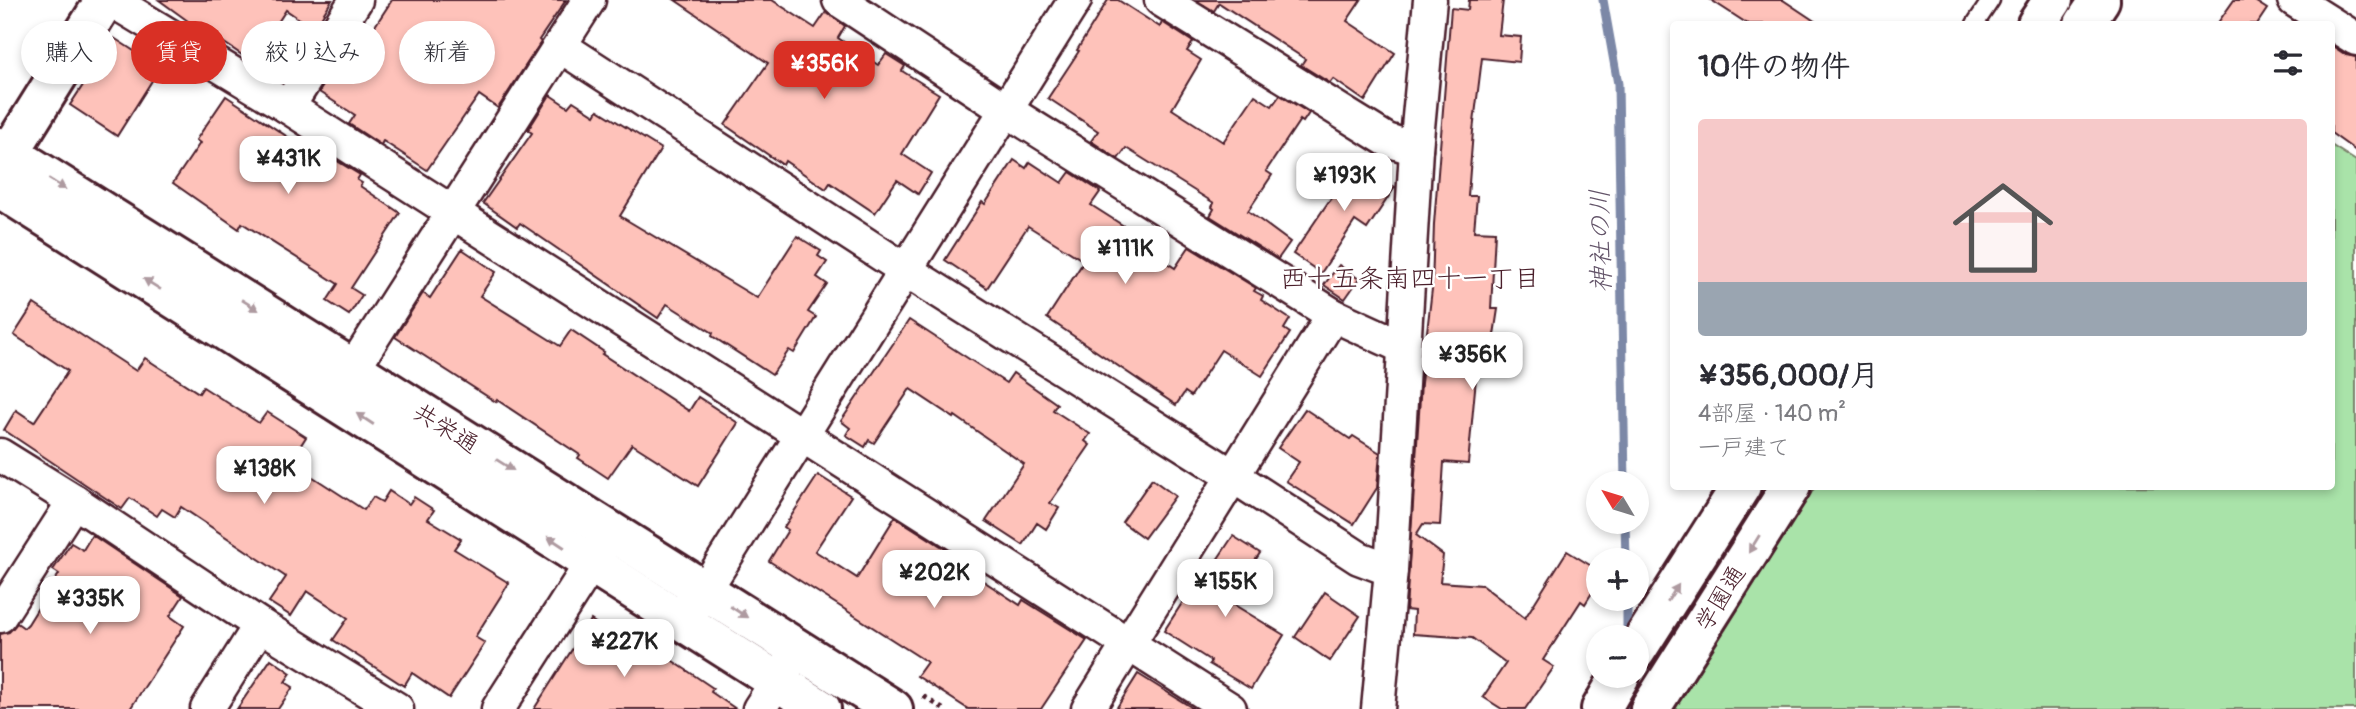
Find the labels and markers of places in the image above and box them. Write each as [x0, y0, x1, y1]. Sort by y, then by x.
pin: ¥356K [775, 42, 873, 101]
pin: ¥431K [239, 136, 337, 196]
pin: ¥193K [1295, 154, 1393, 213]
pin: ¥111K [1076, 226, 1174, 286]
pin: ¥356K [1423, 332, 1521, 392]
pin: ¥138K [215, 447, 313, 506]
pin: ¥202K [885, 550, 983, 610]
pin: ¥155K [1176, 560, 1274, 619]
pin: ¥335K [41, 576, 139, 636]
pin: ¥227K [575, 620, 673, 679]

